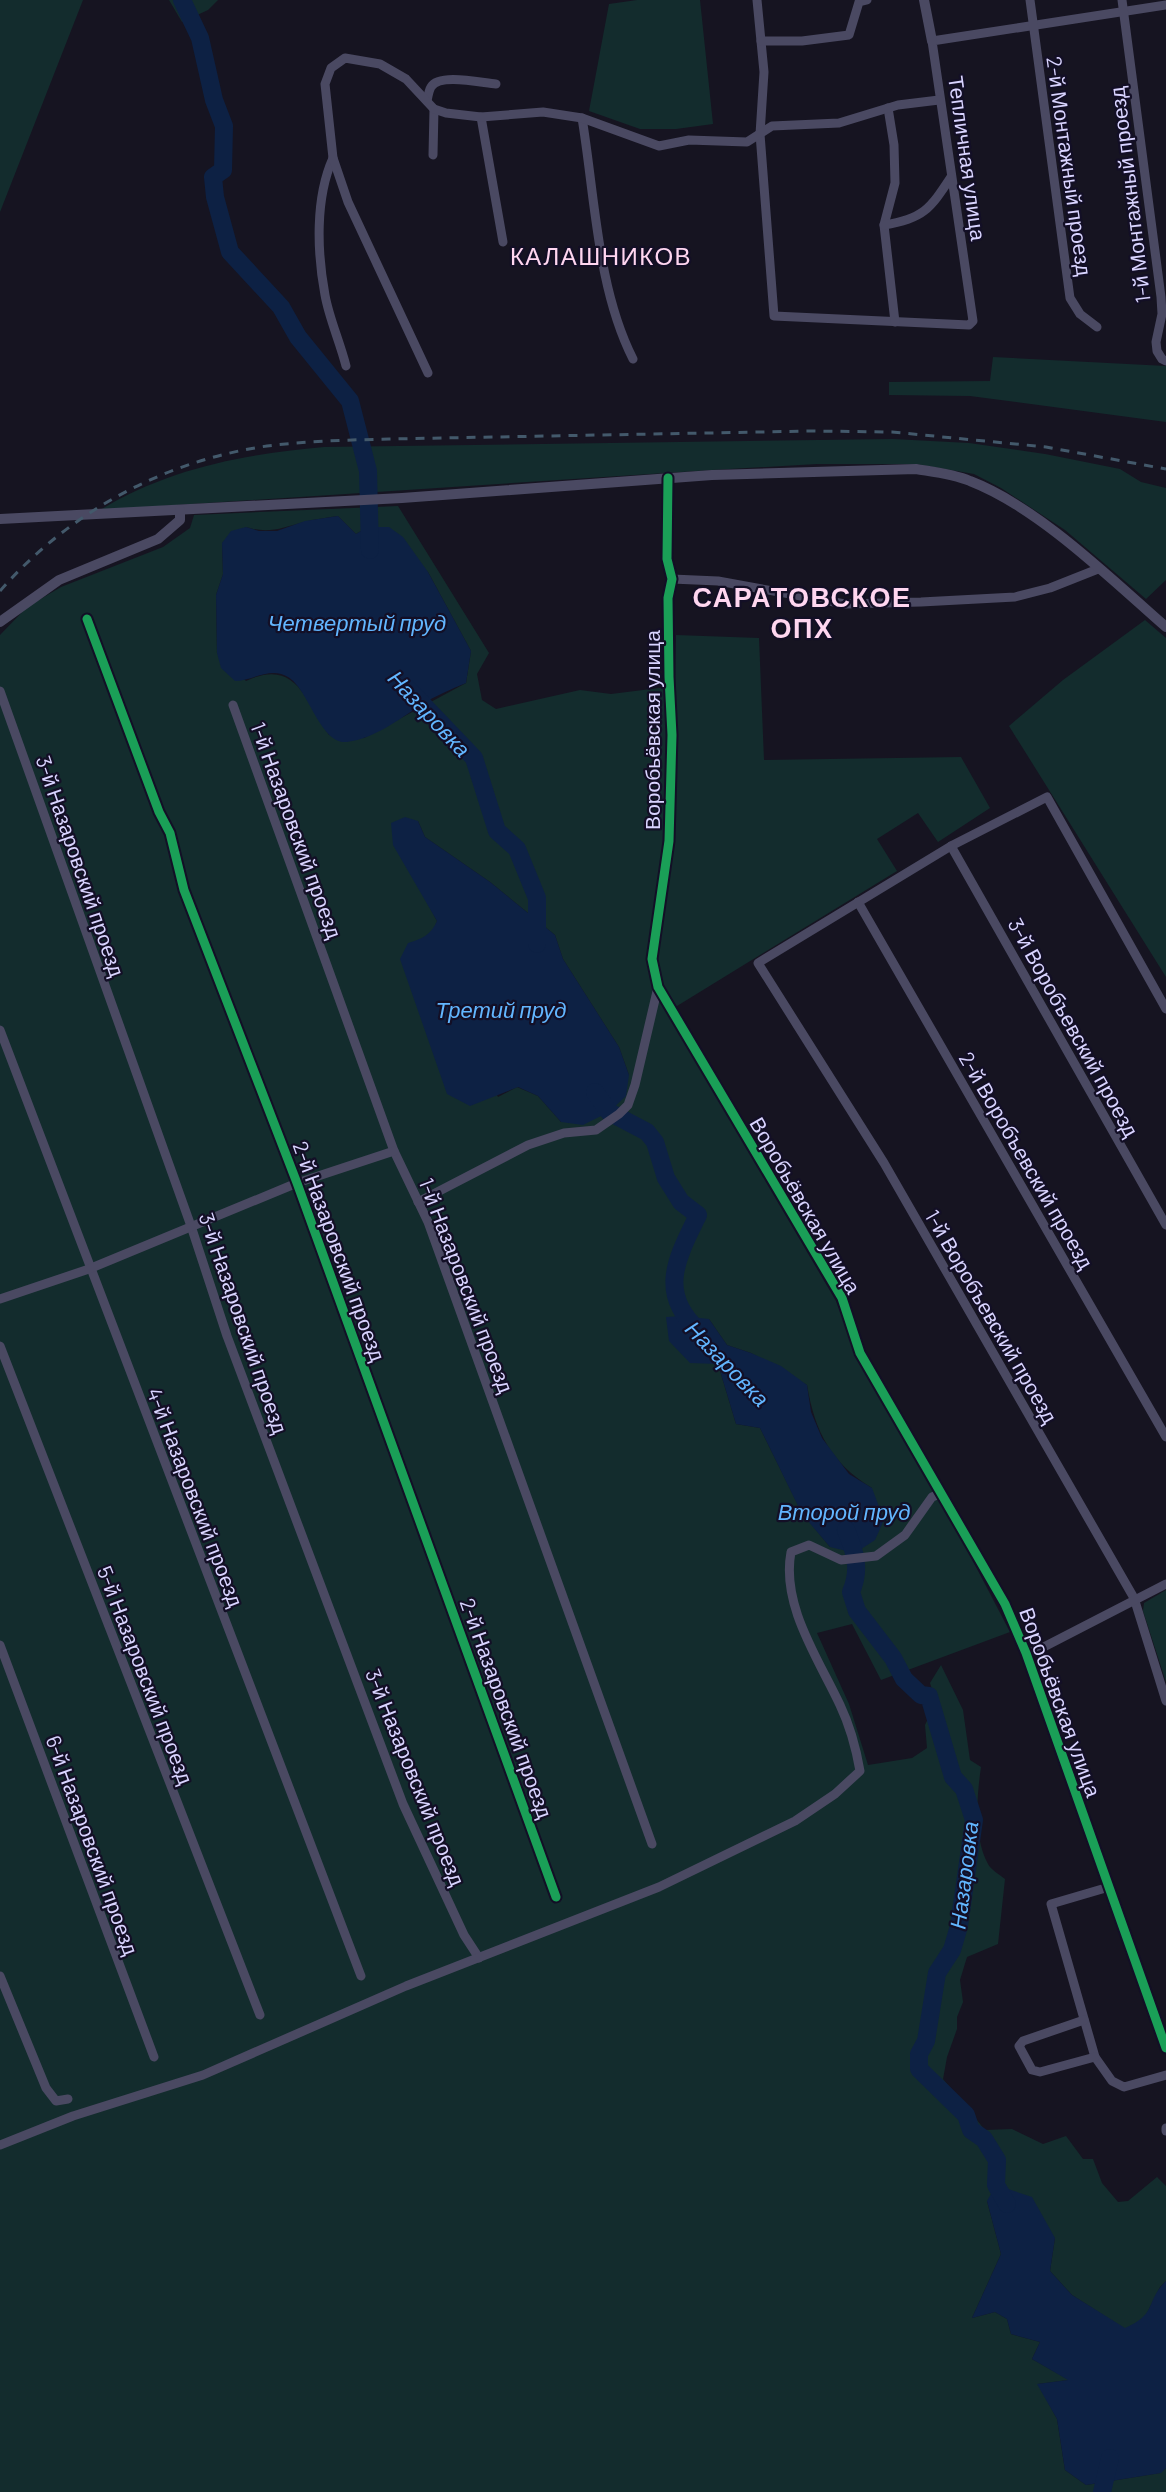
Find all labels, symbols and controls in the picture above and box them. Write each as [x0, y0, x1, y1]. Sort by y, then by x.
street label: 2-й Монтажный проезд [1042, 55, 1098, 277]
street label: Тепличная улица [944, 74, 992, 242]
street label: 1-й Монтажный проезд [1103, 85, 1155, 305]
district label: КАЛАШНИКОВ [510, 241, 692, 270]
district label: САРАТОВСКОЕ ОПХ [693, 580, 911, 643]
water label: Четвертый пруд [268, 609, 446, 636]
street label: Воробьёвская улица [639, 630, 664, 830]
water label: Назаровка [383, 664, 476, 762]
street label: 1-й Назаровский проезд [246, 718, 348, 942]
street label: 3-й Назаровский проезд [31, 752, 131, 980]
street label: 3-й Воробъевский проезд [1003, 913, 1145, 1141]
water label: Третий пруд [436, 996, 566, 1023]
street label: 2-й Воробъевский проезд [955, 1047, 1099, 1273]
street label: Воробьёвская улица [745, 1112, 867, 1298]
street label: 2-й Назаровский проезд [289, 1138, 391, 1364]
street label: 1-й Назаровский проезд [414, 1174, 520, 1396]
street label: 1-й Воробъевский проезд [921, 1205, 1063, 1427]
street label: 3-й Назаровский проезд [194, 1209, 294, 1437]
water label: Назаровка [680, 1315, 775, 1412]
street label: 4-й Назаровский проезд [143, 1384, 249, 1610]
water label: Второй пруд [778, 1498, 910, 1525]
street label: 5-й Назаровский проезд [93, 1562, 199, 1788]
street label: 2-й Назаровский проезд [456, 1595, 558, 1821]
street label: Воробьёвская улица [1015, 1604, 1107, 1800]
street label: 3-й Назаровский проезд [361, 1665, 471, 1889]
street label: 6-й Назаровский проезд [42, 1732, 144, 1958]
water label: Назаровка [943, 1820, 984, 1931]

